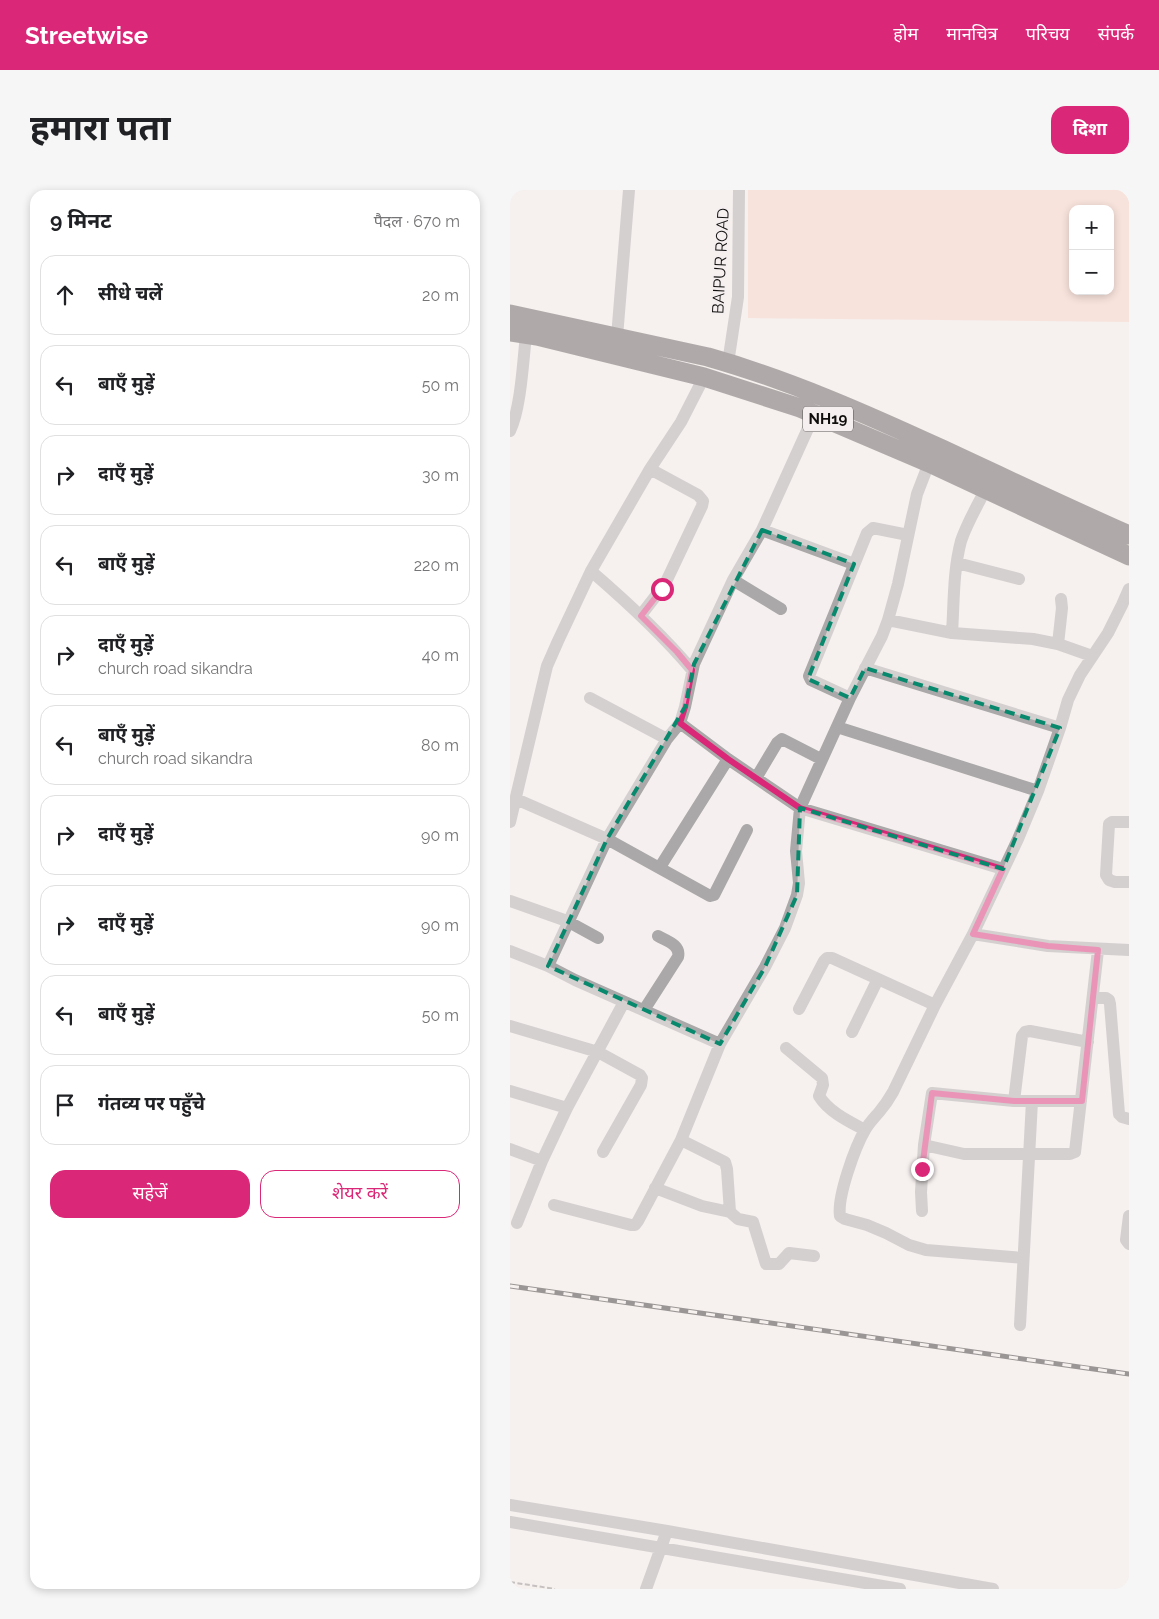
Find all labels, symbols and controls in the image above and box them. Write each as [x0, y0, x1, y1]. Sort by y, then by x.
text: Streetwise [25, 21, 148, 50]
text: होम [893, 23, 918, 44]
text: मानचित्र [946, 23, 998, 44]
text: परिचय [1026, 23, 1070, 44]
text: संपर्क [1098, 23, 1134, 44]
button: दिशा [1051, 106, 1129, 154]
text: हमारा पता [30, 107, 171, 148]
map controls [1069, 205, 1114, 295]
button: + [1069, 205, 1114, 250]
text: 9 मिनट [50, 208, 112, 233]
street label: BAIPUR ROAD [708, 208, 733, 314]
text: पैदल · 670 m [374, 212, 460, 231]
button: − [1069, 250, 1114, 295]
icon: ahead [51, 281, 79, 309]
text: सीधे चलें [98, 282, 162, 304]
text: 20 m [422, 286, 459, 305]
icon: left [51, 371, 79, 399]
text: बाएँ मुड़ें [98, 372, 155, 394]
text: 50 m [422, 376, 459, 395]
road number: NH19 [803, 406, 853, 432]
icon: right [51, 461, 79, 489]
text: दाएँ मुड़ें [98, 462, 154, 484]
text: 30 m [422, 466, 459, 485]
icon: left [51, 551, 79, 579]
text: बाएँ मुड़ें [98, 552, 155, 574]
text: 220 m [414, 556, 459, 575]
route start [651, 578, 674, 601]
text: दाएँ मुड़ें [98, 633, 154, 655]
icon: right [51, 641, 79, 669]
text: 40 m [422, 646, 459, 665]
text: church road sikandra [98, 659, 253, 678]
text: बाएँ मुड़ें [98, 723, 155, 745]
icon: left [51, 731, 79, 759]
text: 80 m [421, 736, 459, 755]
text: church road sikandra [98, 749, 253, 768]
icon: right [51, 821, 79, 849]
text: दाएँ मुड़ें [98, 822, 154, 844]
text: 90 m [421, 826, 459, 845]
icon: right [51, 911, 79, 939]
text: दाएँ मुड़ें [98, 912, 154, 934]
text: 90 m [421, 916, 459, 935]
icon: left [51, 1001, 79, 1029]
text: बाएँ मुड़ें [98, 1002, 155, 1024]
text: 50 m [422, 1006, 459, 1025]
icon: arrive [51, 1091, 79, 1119]
text: गंतव्य पर पहुँचे [98, 1092, 205, 1114]
route end [911, 1158, 934, 1181]
button: सहेजें [50, 1170, 250, 1218]
button: शेयर करें [260, 1170, 460, 1218]

